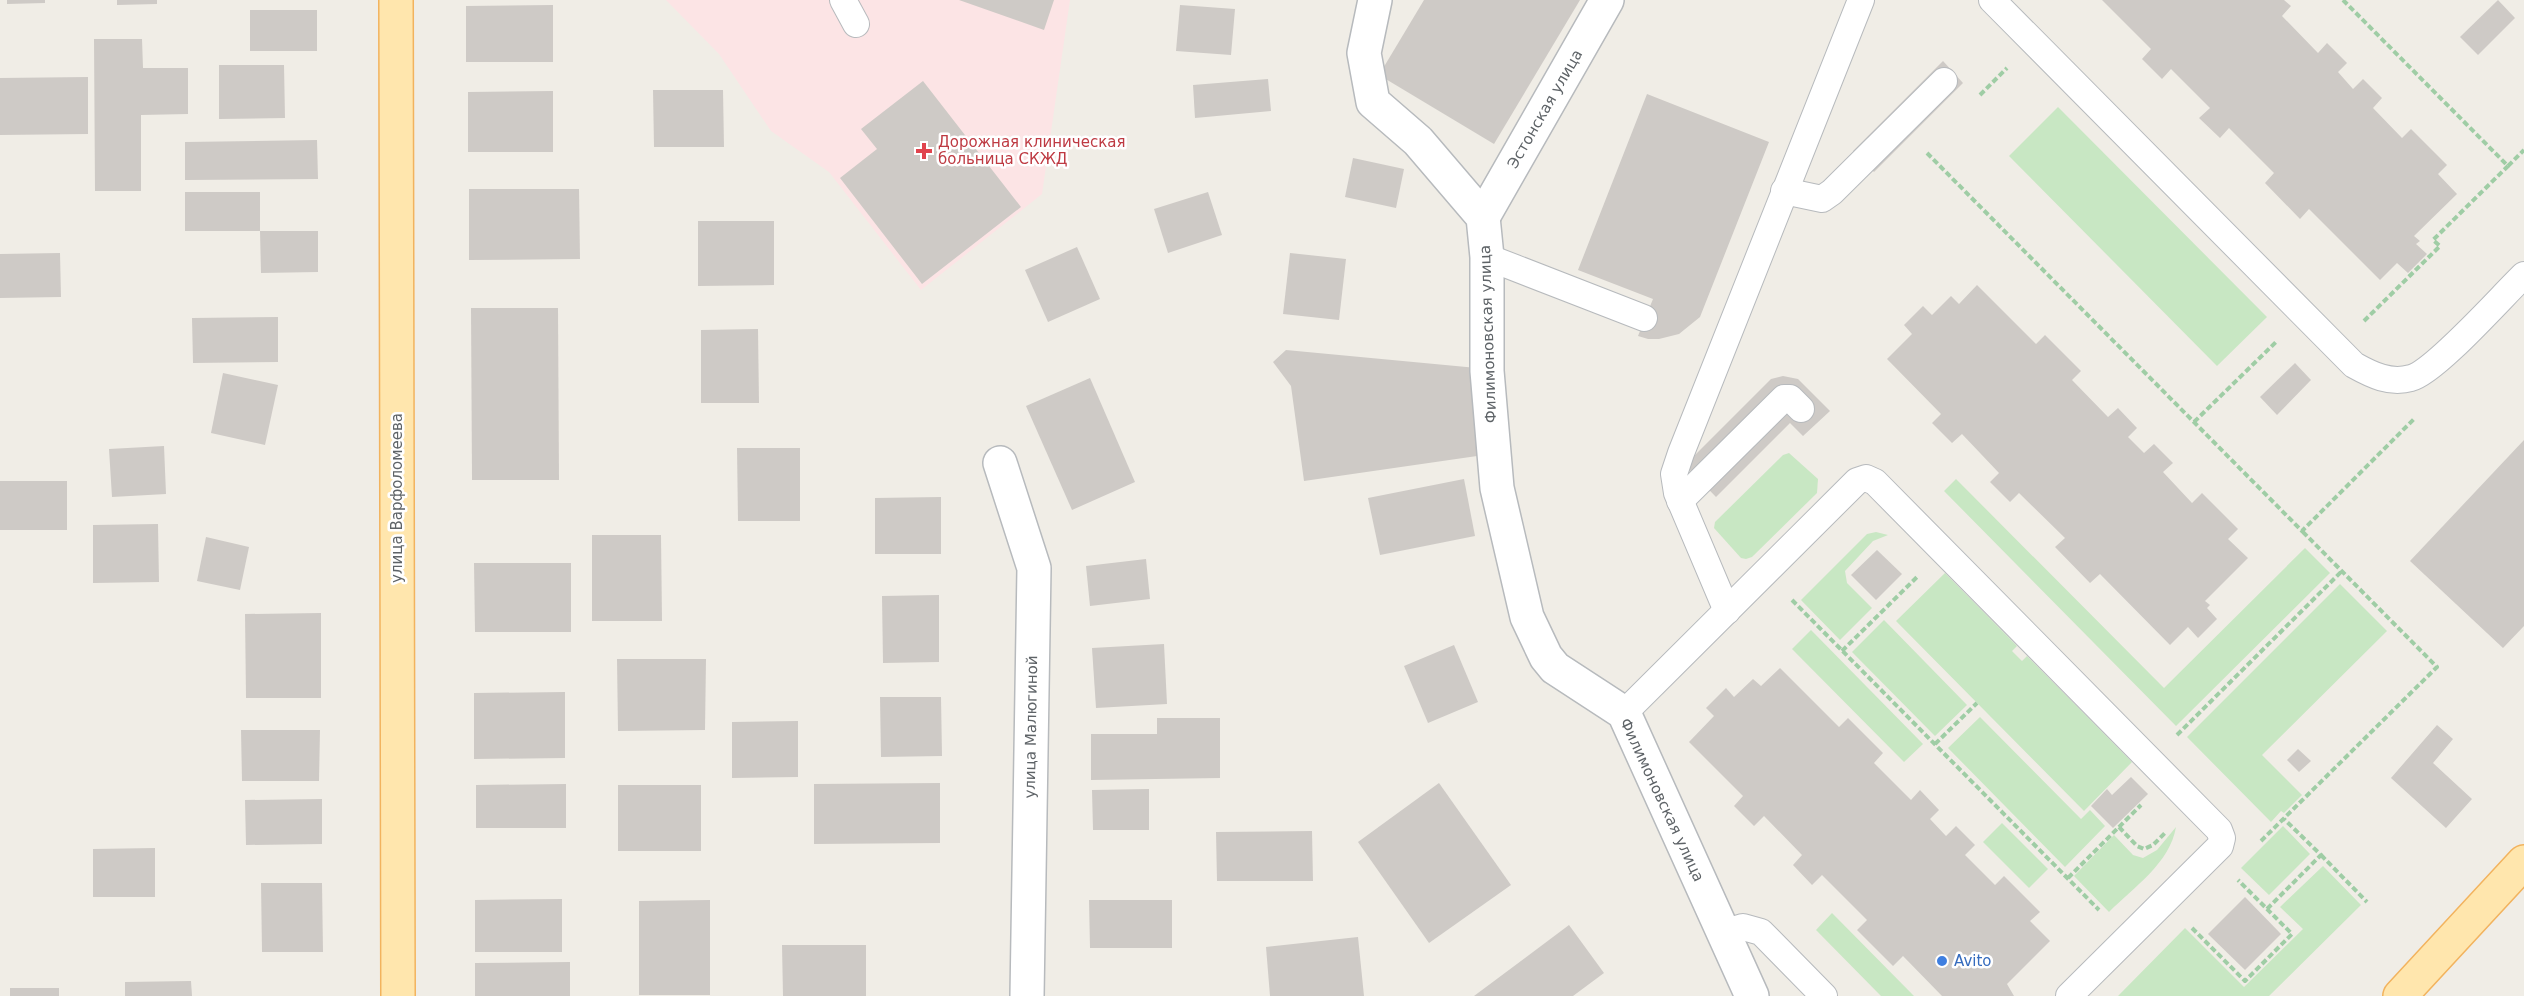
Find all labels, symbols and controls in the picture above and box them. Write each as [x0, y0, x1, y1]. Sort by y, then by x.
street label: Эстонская улица [1504, 46, 1586, 172]
place label: Дорожная клиническая больница СКЖД [938, 133, 1125, 168]
marker: Дорожная клиническая больница СКЖД [915, 142, 933, 160]
street label: Филимоновская улица [1476, 245, 1500, 423]
street label: улица Варфоломеева [388, 413, 406, 583]
street label: улица Малюгиной [1021, 655, 1041, 799]
street label: Филимоновская улица [1616, 715, 1708, 885]
place label: Avito [1954, 952, 1992, 970]
marker: Avito [1935, 954, 1949, 968]

